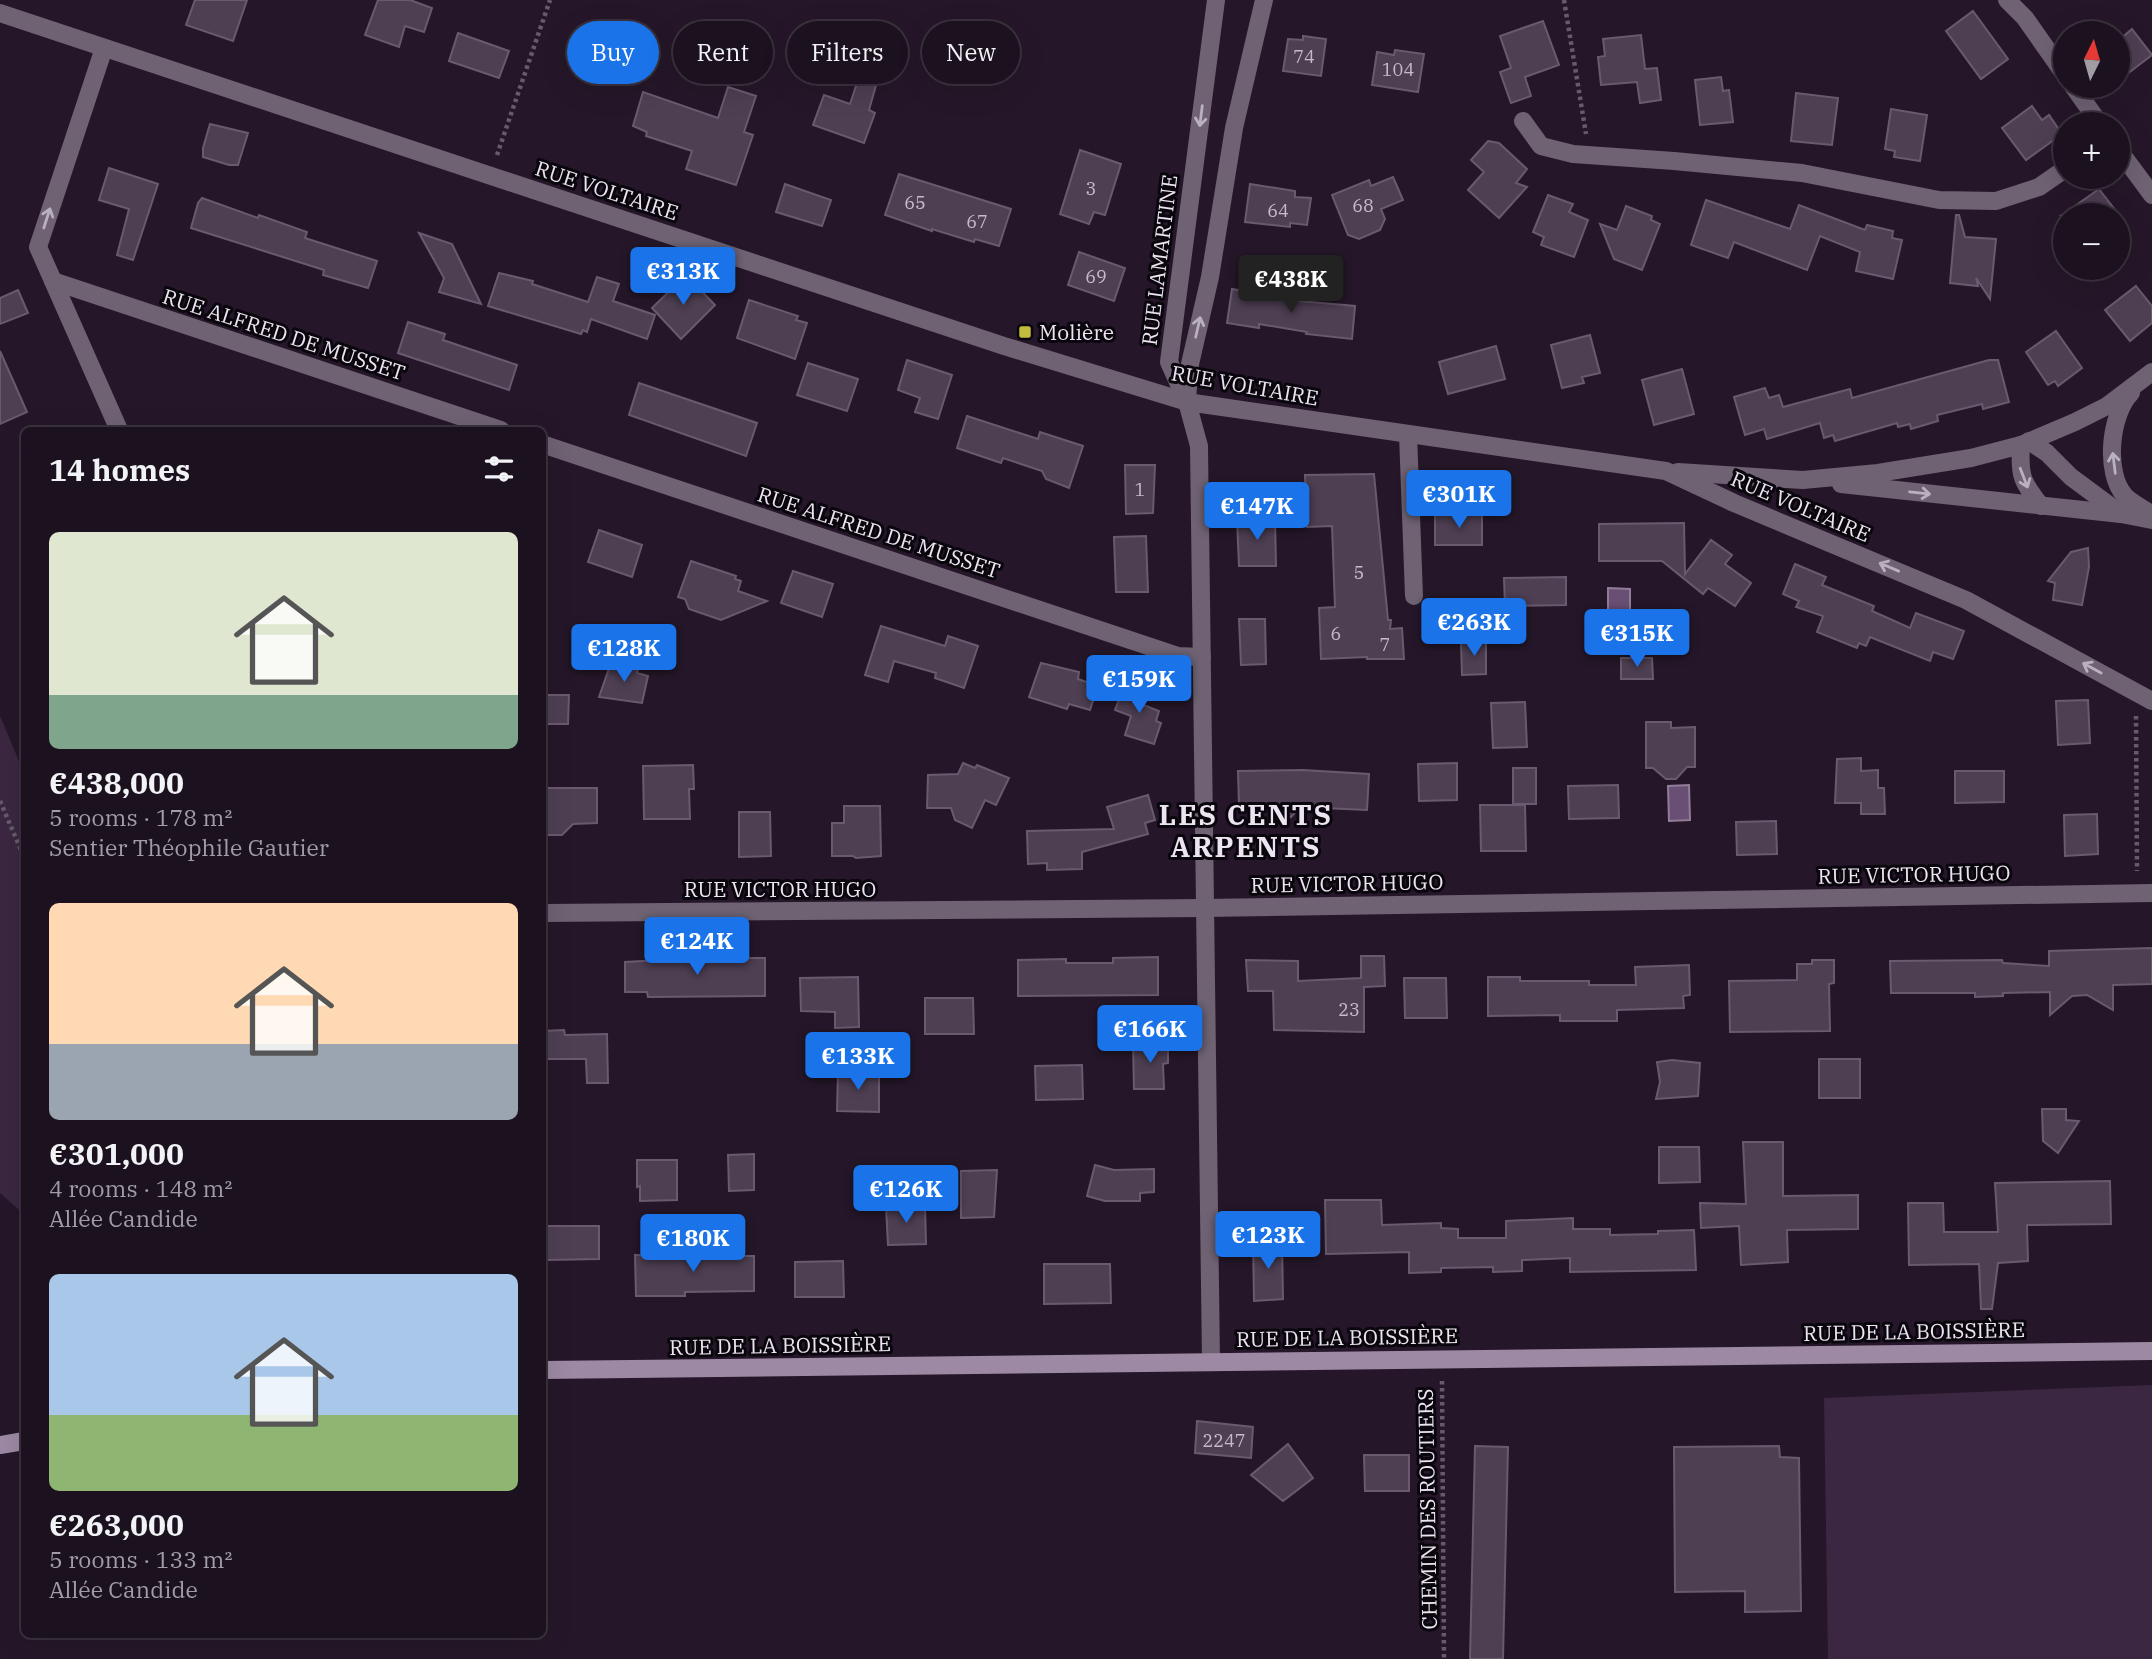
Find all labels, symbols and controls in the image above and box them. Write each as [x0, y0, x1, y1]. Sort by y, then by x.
chip: Buy [567, 21, 659, 84]
chip: Rent [673, 21, 773, 84]
chip: Filters [787, 21, 908, 84]
chip: New [922, 21, 1020, 84]
north arrow [2053, 21, 2130, 98]
map controls [2053, 21, 2130, 280]
house number: 74 [1293, 45, 1315, 68]
house number: 104 [1382, 58, 1414, 81]
one-way arrow [1194, 104, 1207, 127]
button: + [2053, 112, 2130, 189]
street label: RUE VOLTAIRE [532, 154, 682, 226]
street label: RUE LAMARTINE [1135, 173, 1183, 347]
house number: 3 [1086, 177, 1096, 200]
house number: 65 [904, 191, 926, 214]
house number: 68 [1352, 194, 1374, 217]
house number: 64 [1267, 199, 1289, 222]
button: − [2053, 203, 2130, 280]
one-way arrow [42, 207, 54, 229]
house number: 67 [966, 210, 988, 233]
pin: €313K [634, 247, 732, 307]
text: €313K [646, 255, 720, 285]
pin: €438K [1242, 256, 1340, 315]
text: €438K [1254, 263, 1328, 293]
house number: 69 [1085, 265, 1107, 288]
street label: RUE ALFRED DE MUSSET [159, 282, 409, 386]
one-way arrow [1192, 316, 1205, 339]
place label: Molière [1039, 318, 1114, 346]
marker: Molière [1017, 324, 1033, 340]
street label: RUE VOLTAIRE [1169, 358, 1321, 412]
text: 14 homes [49, 450, 190, 489]
icon: filters [480, 450, 518, 488]
one-way arrow [2108, 452, 2121, 475]
street label: RUE VOLTAIRE [1727, 464, 1875, 548]
one-way arrow [2018, 466, 2031, 488]
pin: €301K [1410, 470, 1508, 530]
house number: 1 [1135, 478, 1145, 501]
text: €301K [1422, 478, 1496, 508]
street label: RUE ALFRED DE MUSSET [754, 480, 1004, 584]
pin: €147K [1208, 482, 1306, 542]
one-way arrow [1908, 486, 1931, 499]
text: €147K [1220, 490, 1294, 520]
one-way arrow [1878, 560, 1900, 573]
house number: 5 [1354, 561, 1364, 584]
icon: home [221, 577, 347, 703]
pin: €263K [1425, 598, 1523, 658]
text: €263K [1437, 606, 1511, 636]
pin: €315K [1588, 610, 1686, 669]
text: €315K [1600, 617, 1674, 647]
house number: 6 [1331, 622, 1341, 645]
pin: €128K [575, 624, 673, 684]
text: €128K [587, 632, 661, 662]
house number: 7 [1380, 633, 1390, 656]
pin: €159K [1090, 656, 1188, 715]
one-way arrow [2082, 661, 2103, 675]
text: €159K [1102, 663, 1176, 693]
text: €438,000 [49, 763, 184, 802]
district label: LES CENTS ARPENTS [1159, 796, 1333, 865]
text: 5 rooms · 178 m² [49, 802, 232, 832]
text: Sentier Théophile Gautier [49, 832, 329, 862]
street label: RUE VICTOR HUGO [1817, 858, 2011, 890]
street label: RUE VICTOR HUGO [1250, 867, 1444, 899]
street label: RUE VICTOR HUGO [684, 875, 876, 903]
pin: €124K [648, 918, 746, 977]
text: €124K [660, 925, 734, 955]
icon: home [221, 948, 347, 1074]
house number: 23 [1338, 998, 1360, 1021]
pin: €166K [1101, 1006, 1199, 1065]
text: €166K [1113, 1013, 1187, 1043]
pin: €133K [809, 1032, 907, 1092]
text: €133K [821, 1040, 895, 1070]
text: €301,000 [49, 1134, 184, 1173]
pin: €126K [857, 1166, 955, 1225]
text: 4 rooms · 148 m² [49, 1173, 232, 1203]
text: €126K [869, 1173, 943, 1203]
text: Allée Candide [49, 1203, 198, 1233]
pin: €123K [1219, 1212, 1317, 1271]
pin: €180K [644, 1214, 742, 1274]
text: €123K [1231, 1219, 1305, 1249]
text: €180K [656, 1222, 730, 1252]
street label: RUE DE LA BOISSIÈRE [1803, 1315, 2025, 1347]
icon: home [221, 1319, 347, 1445]
street label: RUE DE LA BOISSIÈRE [1236, 1321, 1458, 1353]
street label: RUE DE LA BOISSIÈRE [669, 1329, 891, 1361]
street label: CHEMIN DES ROUTIERS [1411, 1388, 1443, 1630]
house number: 2247 [1202, 1429, 1246, 1452]
text: €263,000 [49, 1505, 184, 1544]
text: 5 rooms · 133 m² [49, 1544, 232, 1574]
text: Allée Candide [49, 1574, 198, 1604]

